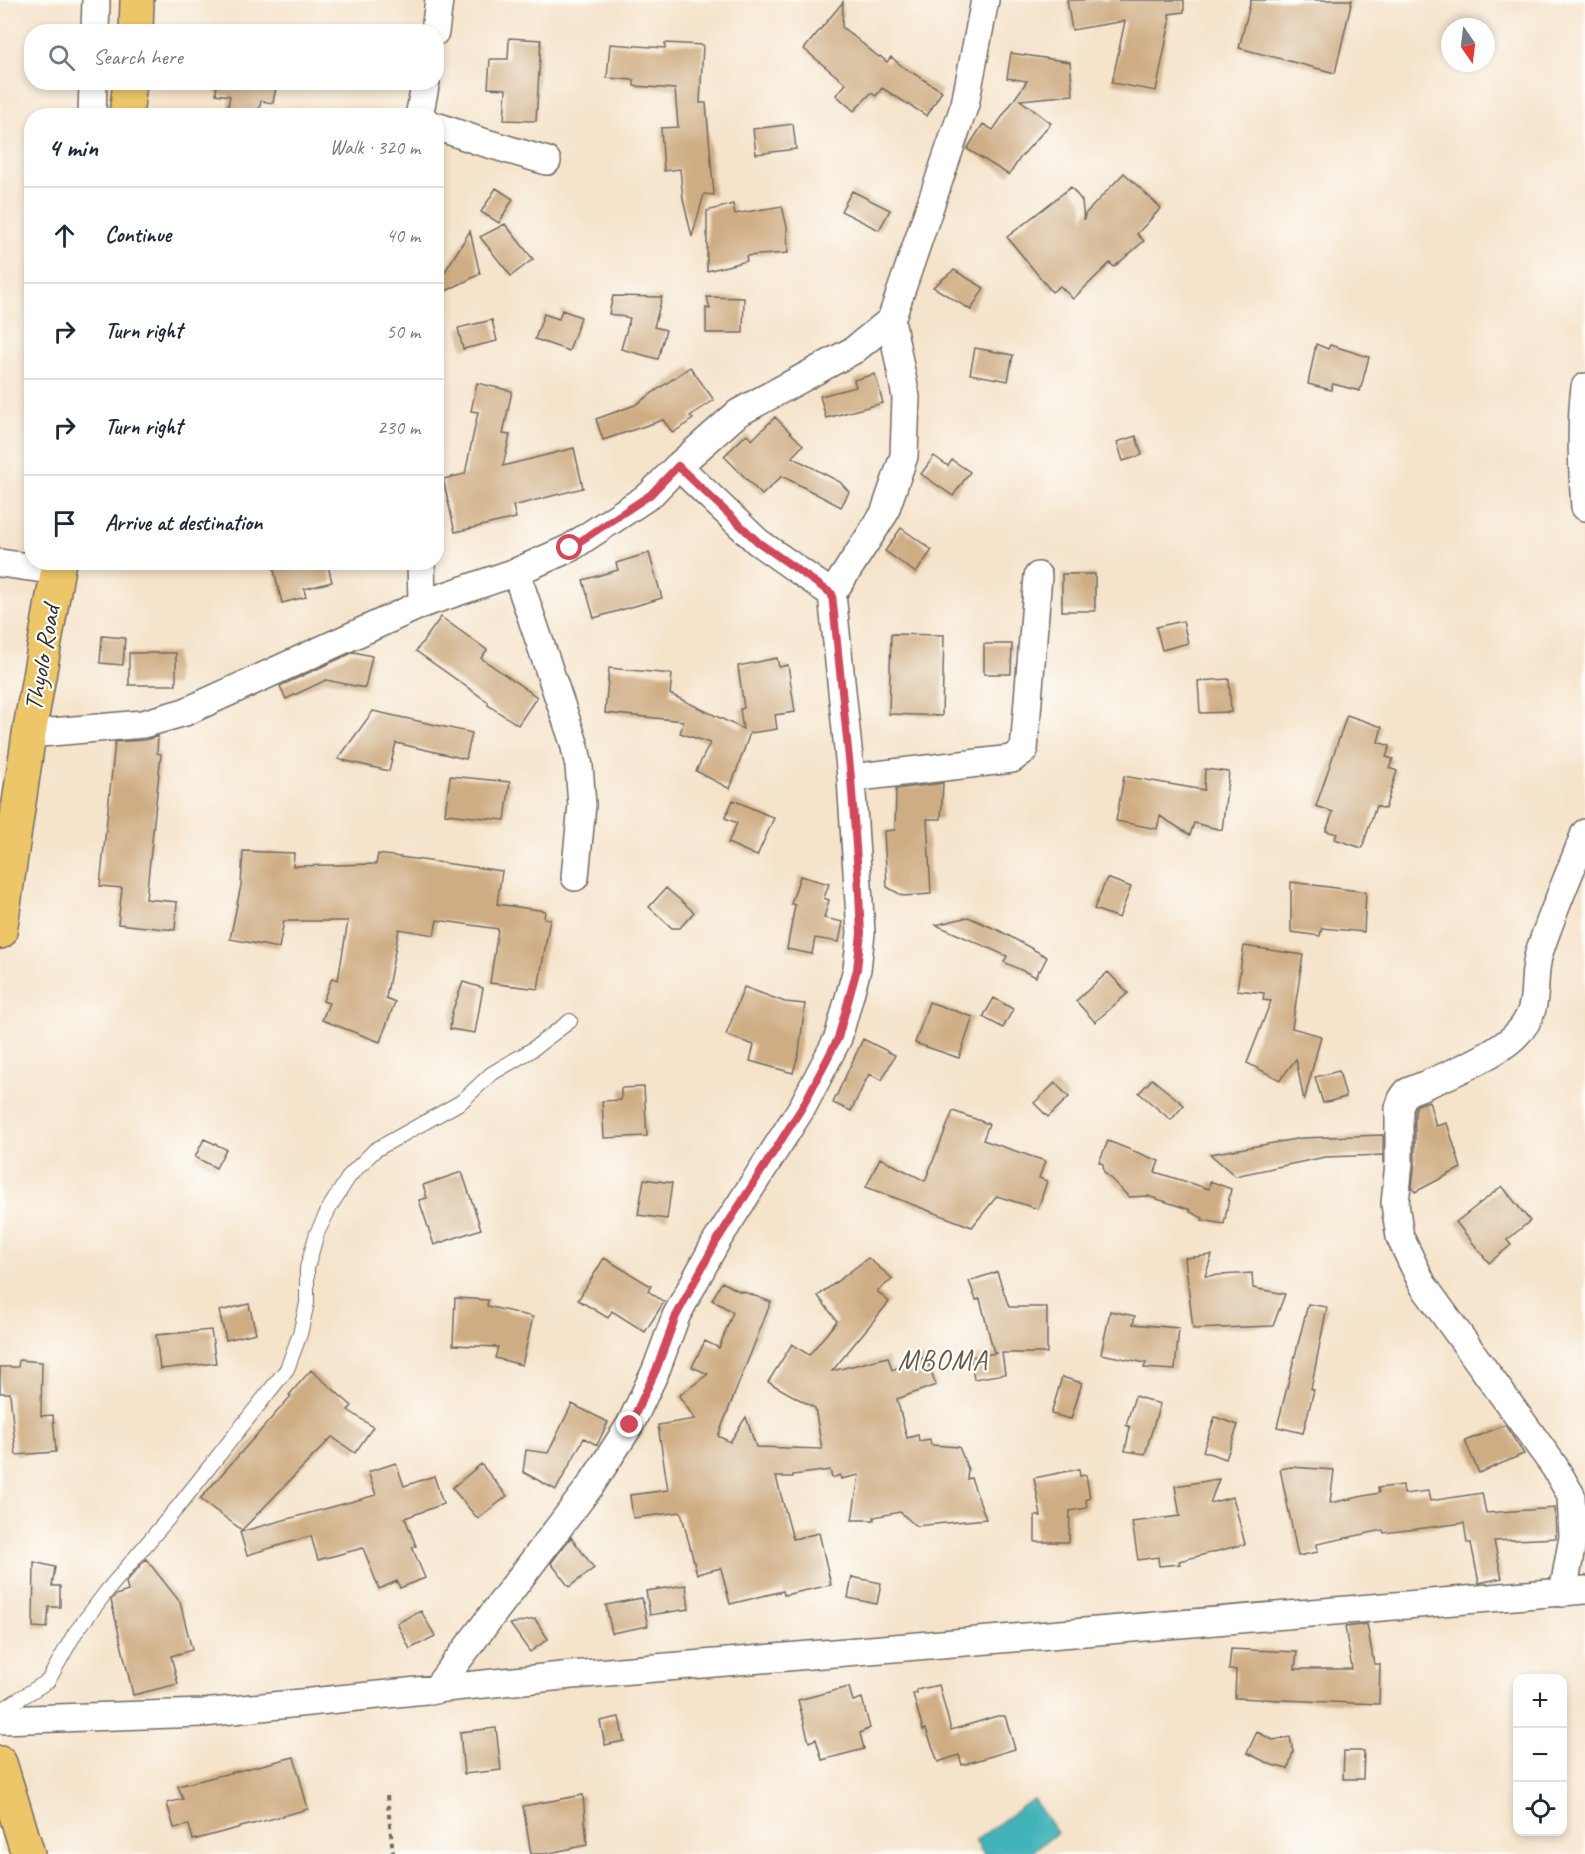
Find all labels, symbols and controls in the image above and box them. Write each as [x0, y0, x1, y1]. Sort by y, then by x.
north arrow [1441, 18, 1495, 72]
search box [24, 24, 444, 90]
icon: search [45, 41, 78, 74]
text: Search here [93, 43, 183, 71]
text: 4 min [48, 131, 98, 164]
text: Walk · 320 m [330, 135, 420, 160]
icon: ahead [48, 219, 81, 252]
text: Continue [105, 221, 171, 249]
text: 40 m [386, 223, 420, 248]
icon: right [48, 315, 81, 348]
text: Turn right [105, 317, 182, 345]
text: 50 m [386, 319, 420, 344]
icon: right [48, 411, 81, 444]
text: Turn right [105, 413, 182, 441]
text: 230 m [377, 415, 420, 440]
icon: arrive [48, 507, 81, 540]
text: Arrive at destination [105, 509, 262, 537]
route start [556, 534, 582, 560]
street label: Thyolo Road [16, 599, 68, 713]
district label: MBOMA [898, 1342, 989, 1377]
route end [616, 1411, 642, 1437]
map controls [1513, 1674, 1567, 1836]
button: + [1513, 1674, 1567, 1728]
button: − [1513, 1728, 1567, 1782]
button: locate [1513, 1782, 1567, 1836]

